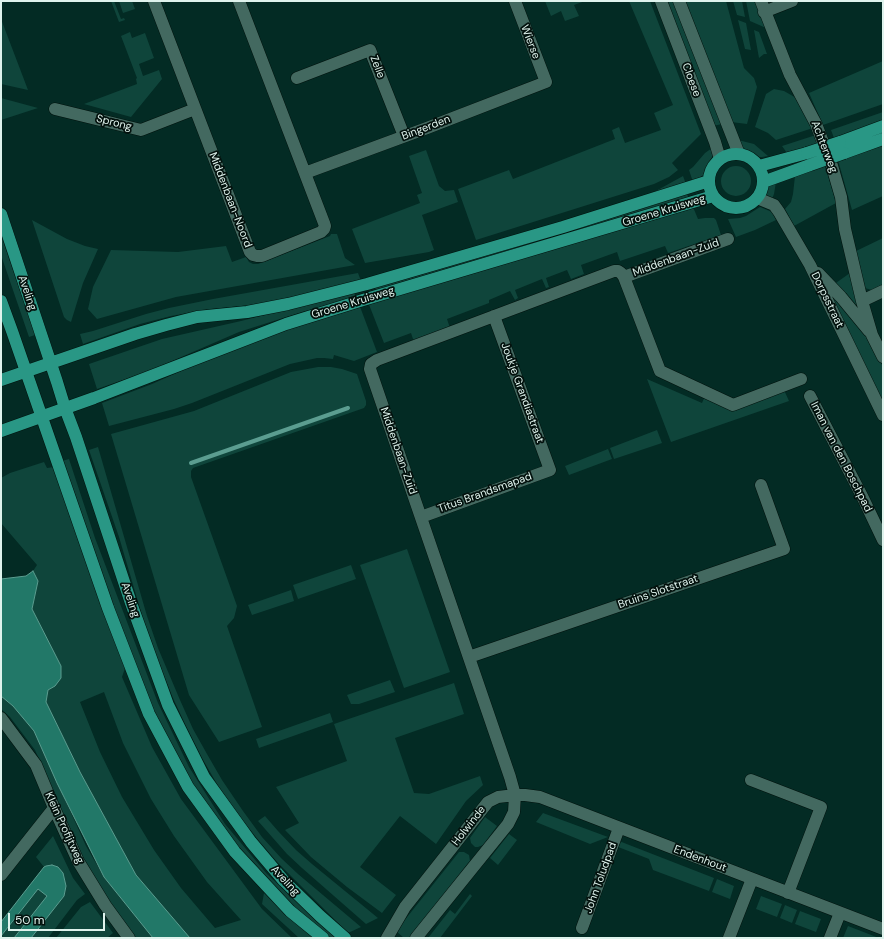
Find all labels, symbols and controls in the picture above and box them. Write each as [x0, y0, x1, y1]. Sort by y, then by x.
street label: Wierse [517, 23, 543, 61]
street label: Zelle [367, 54, 387, 80]
street label: Cloese [679, 61, 703, 99]
street label: Sprong [95, 112, 133, 134]
street label: Bingerden [400, 113, 452, 143]
street label: Achterweg [808, 119, 840, 175]
street label: Middenbaan-Noord [206, 151, 254, 249]
street label: Groene Kruisweg [621, 192, 707, 230]
street label: Middenbaan-Zuid [631, 236, 721, 280]
street label: Dorpsstraat [808, 270, 846, 330]
street label: Aveling [15, 274, 39, 312]
street label: Groene Kruisweg [310, 284, 396, 322]
street label: Joukje Grandiastraat [498, 341, 546, 445]
street label: Iman van den Boschpad [807, 400, 875, 514]
street label: Middenbaan-Zuid [377, 406, 419, 496]
street label: Titus Brandsmapad [436, 470, 534, 516]
street label: Bruins Slotstraat [616, 572, 700, 612]
street label: Aveling [118, 581, 142, 619]
street label: Klein Profijtweg [42, 790, 86, 866]
street label: Holwinde [449, 803, 489, 849]
street label: John Toludpad [582, 841, 620, 915]
street label: Endenhout [672, 843, 728, 875]
street label: Aveling [268, 863, 302, 899]
scale bar [10, 905, 107, 931]
text: 50 m [15, 912, 44, 928]

